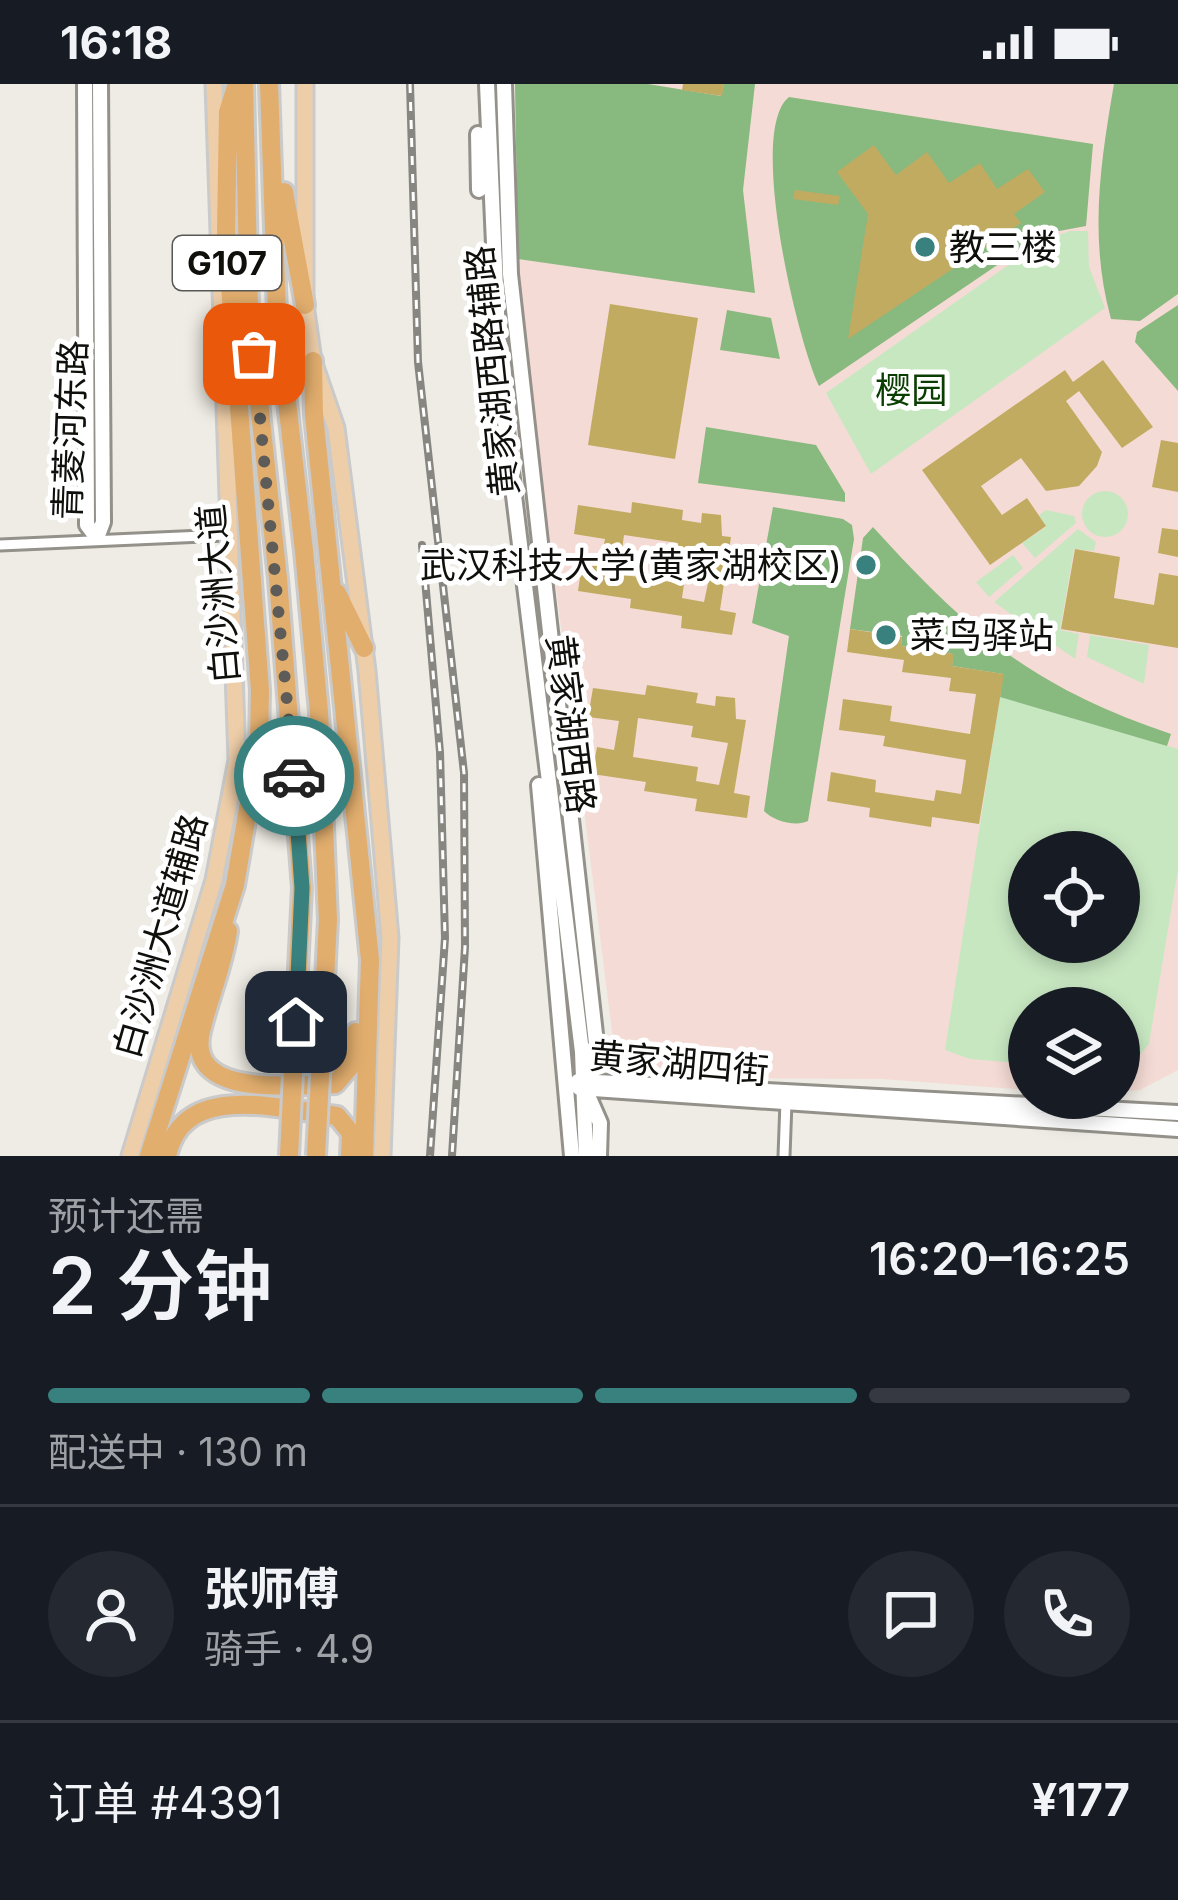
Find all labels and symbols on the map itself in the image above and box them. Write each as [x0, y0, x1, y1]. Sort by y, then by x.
place label: 教三楼 [949, 225, 1057, 269]
marker: 教三楼 [912, 234, 938, 260]
road number: G107 [173, 236, 281, 290]
street label: 黄家湖西路辅路 [457, 243, 527, 499]
pin [203, 303, 305, 405]
street label: 青菱河东路 [45, 339, 95, 521]
park label: 樱园 [875, 368, 947, 412]
street label: 白沙洲大道 [188, 502, 248, 686]
place label: 武汉科技大学(黄家湖校区) [420, 543, 842, 587]
marker: 武汉科技大学(黄家湖校区) [853, 552, 879, 578]
place label: 菜鸟驿站 [910, 613, 1054, 657]
marker: 菜鸟驿站 [873, 622, 899, 648]
street label: 黄家湖西路 [538, 632, 604, 816]
courier [234, 716, 354, 836]
street label: 白沙洲大道辅路 [104, 809, 216, 1063]
pin [245, 971, 347, 1073]
street label: 黄家湖四街 [587, 1033, 771, 1093]

